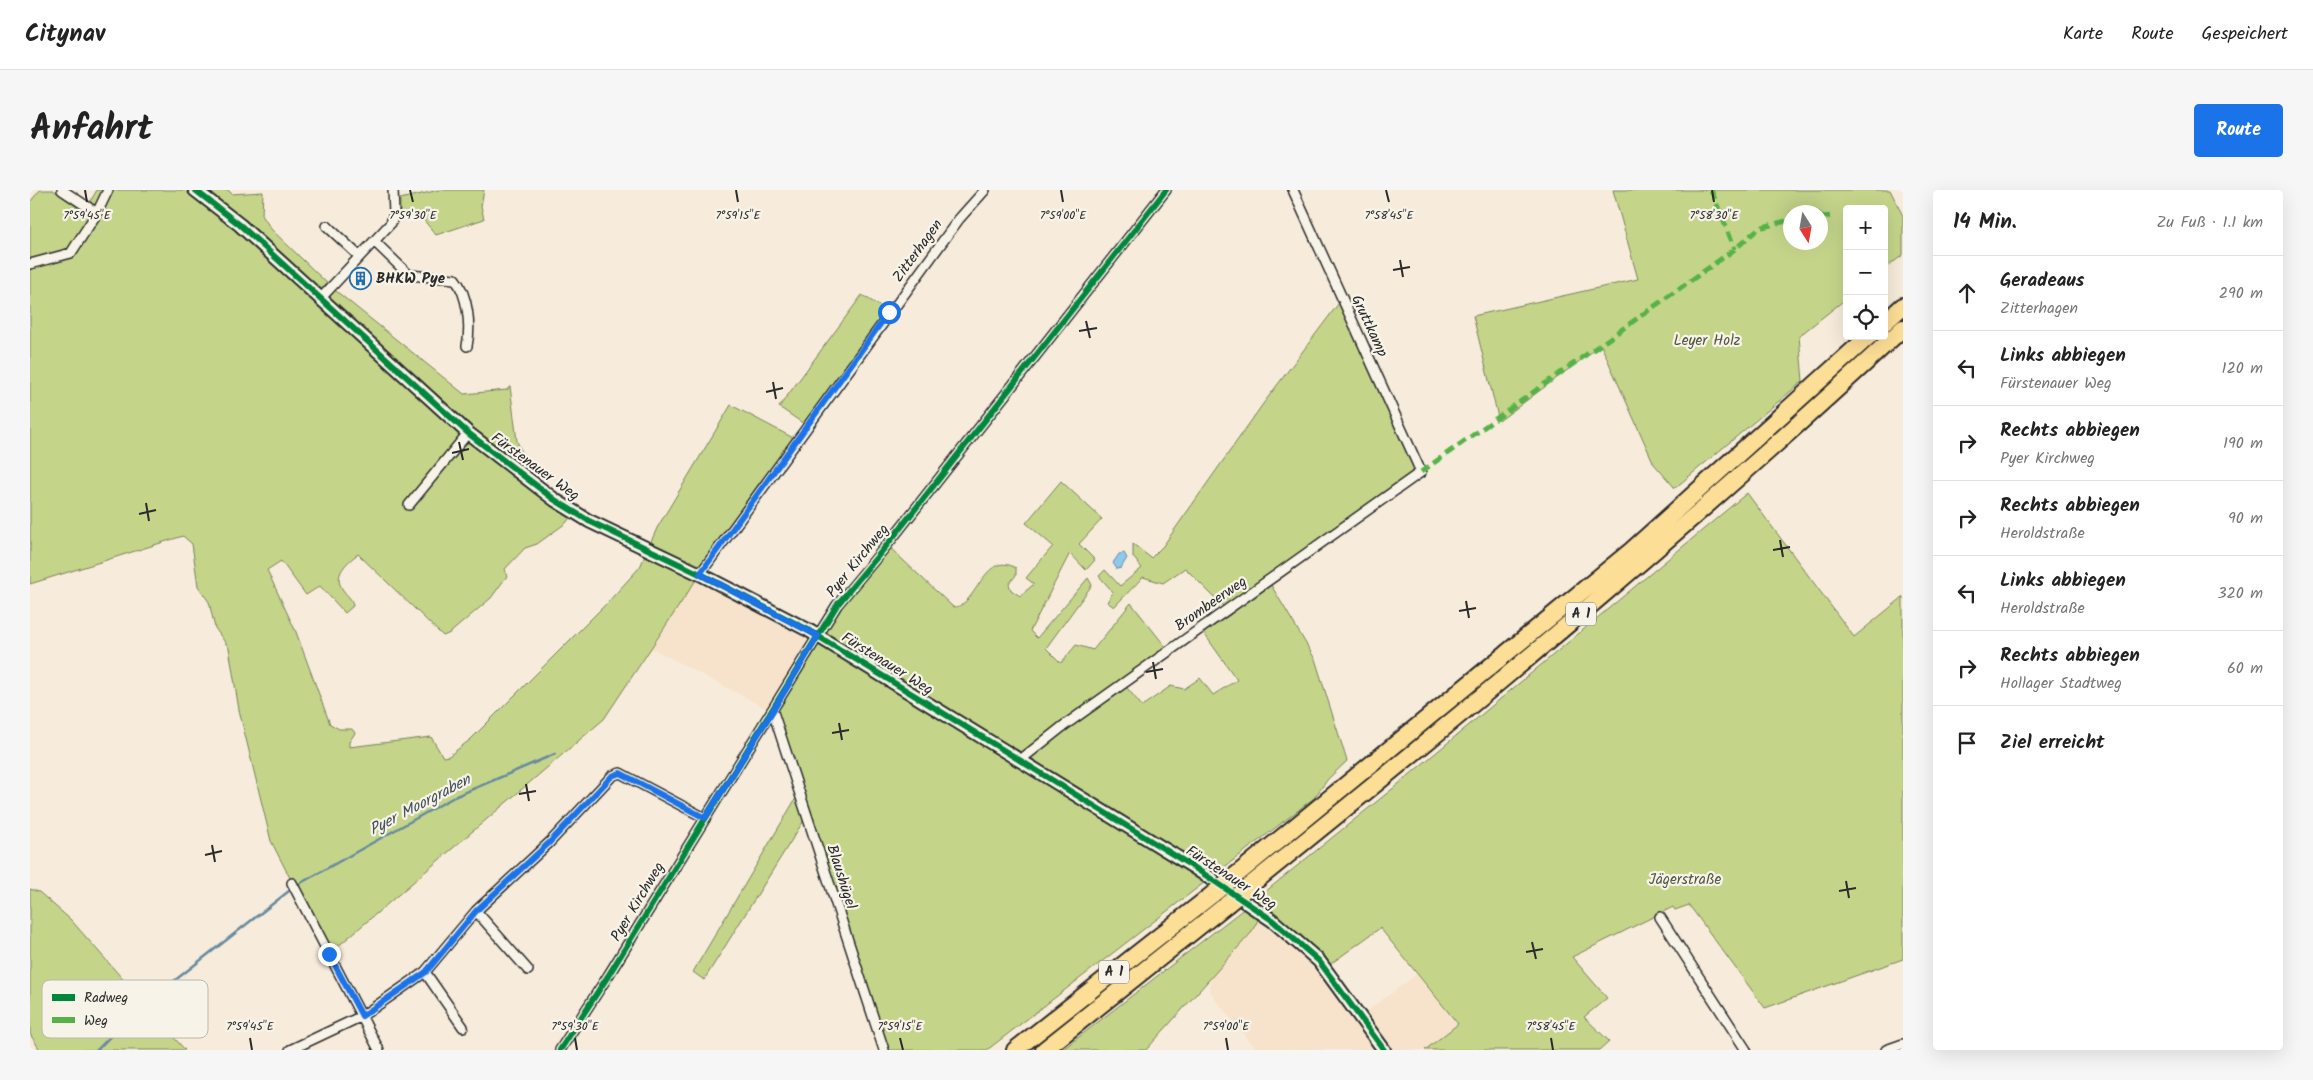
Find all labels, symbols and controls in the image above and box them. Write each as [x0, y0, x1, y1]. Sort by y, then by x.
text: Citynav [25, 15, 105, 54]
text: Karte [2063, 20, 2103, 49]
text: Route [2131, 20, 2174, 49]
text: Gespeichert [2202, 20, 2288, 49]
text: Anfahrt [30, 102, 153, 158]
button: Route [2194, 104, 2283, 157]
north arrow [1783, 205, 1828, 250]
map controls [1843, 205, 1888, 340]
button: + [1843, 205, 1888, 250]
text: 7°59'45"E [63, 206, 112, 225]
text: 7°59'30"E [389, 206, 438, 225]
text: 7°59'15"E [716, 206, 761, 225]
text: 7°59'00"E [1040, 206, 1087, 225]
text: 7°58'45"E [1364, 206, 1415, 225]
text: 7°58'30"E [1690, 206, 1739, 225]
text: 14 Min. [1953, 206, 2017, 239]
text: Zu Fuß · 1.1 km [2156, 210, 2263, 235]
street label: Zitterhagen [887, 214, 949, 288]
button: − [1843, 250, 1888, 295]
text: Geradeaus [2000, 266, 2085, 296]
building icon: BHKW Pye [348, 267, 372, 291]
place label: BHKW Pye [376, 267, 446, 291]
icon: ahead [1953, 279, 1981, 307]
text: 290 m [2219, 281, 2263, 306]
street label: Gruttkamp [1344, 291, 1394, 361]
button: locate [1843, 295, 1888, 340]
text: Zitterhagen [2000, 296, 2078, 321]
route start [878, 301, 901, 324]
park label: Leyer Holz [1674, 329, 1741, 353]
text: Links abbiegen [2000, 341, 2126, 371]
icon: left [1953, 354, 1981, 382]
text: 120 m [2222, 356, 2263, 381]
text: Fürstenauer Weg [2000, 371, 2112, 396]
text: Rechts abbiegen [2000, 416, 2140, 446]
street label: Fürstenauer Weg [486, 427, 584, 507]
icon: right [1953, 429, 1981, 457]
text: 190 m [2223, 431, 2263, 456]
text: Pyer Kirchweg [2000, 446, 2095, 471]
text: Rechts abbiegen [2000, 491, 2140, 521]
icon: right [1953, 504, 1981, 532]
text: 90 m [2228, 506, 2263, 531]
street label: Pyer Kirchweg [821, 519, 895, 603]
text: Heroldstraße [2000, 521, 2085, 546]
text: Links abbiegen [2000, 566, 2126, 596]
street label: Brombeerweg [1170, 570, 1252, 638]
icon: left [1953, 579, 1981, 607]
text: 320 m [2217, 581, 2263, 606]
text: Heroldstraße [2000, 596, 2085, 621]
road number: A 1 [1566, 602, 1596, 626]
street label: Fürstenauer Weg [836, 626, 938, 702]
text: Rechts abbiegen [2000, 641, 2140, 671]
icon: right [1953, 654, 1981, 682]
text: 60 m [2227, 656, 2263, 681]
text: Hollager Stadtweg [2000, 671, 2122, 696]
text: Ziel erreicht [2000, 728, 2105, 758]
icon: arrive [1953, 729, 1981, 757]
water label: Pyer Moorgraben [365, 767, 477, 842]
street label: Fürstenauer Weg [1181, 839, 1281, 917]
street label: Blaushügel [819, 842, 863, 913]
street label: Pyer Kirchweg [605, 858, 671, 946]
park label: Jägerstraße [1649, 868, 1722, 892]
route end [318, 943, 341, 966]
road number: A 1 [1099, 960, 1129, 984]
legend [42, 980, 208, 1038]
text: Radweg [84, 987, 128, 1009]
text: Weg [84, 1010, 108, 1032]
text: 7°59'45"E [226, 1017, 275, 1036]
text: 7°59'30"E [551, 1017, 600, 1036]
text: 7°59'15"E [878, 1017, 923, 1036]
text: 7°59'00"E [1203, 1017, 1250, 1036]
text: 7°58'45"E [1526, 1017, 1577, 1036]

